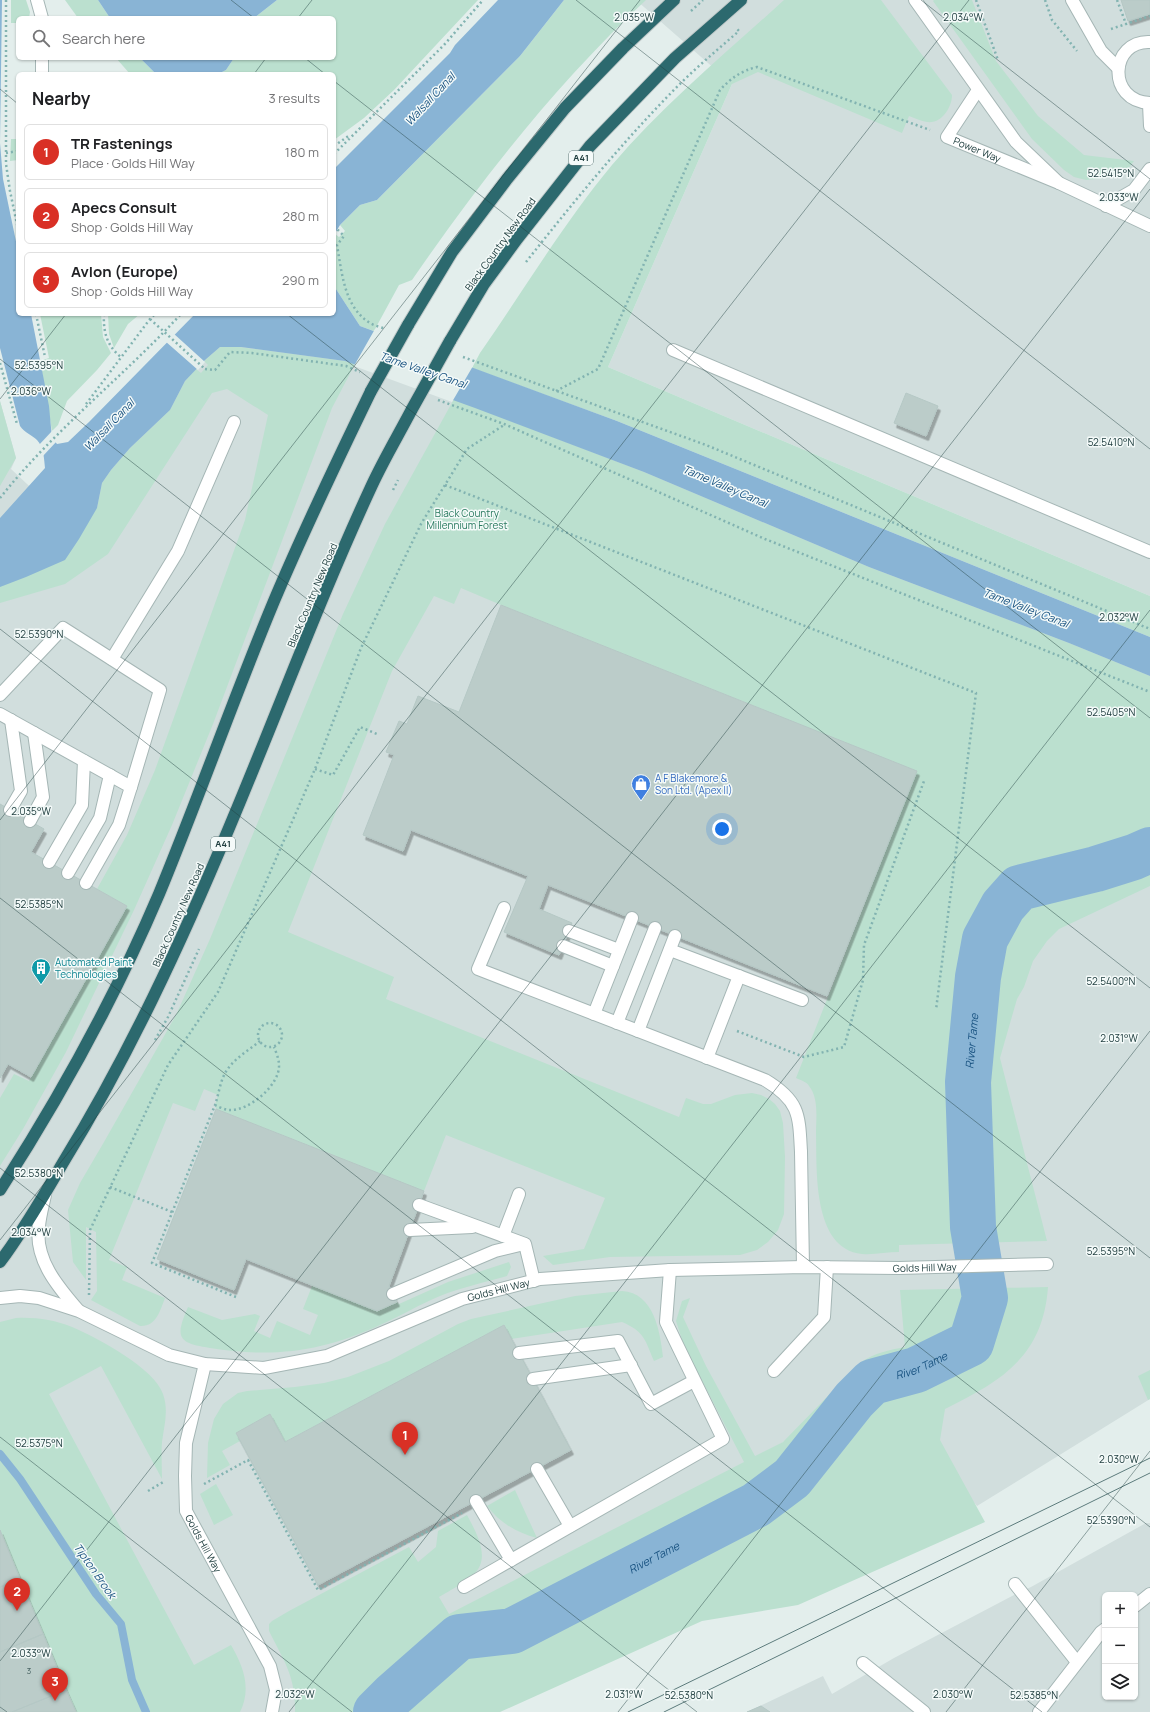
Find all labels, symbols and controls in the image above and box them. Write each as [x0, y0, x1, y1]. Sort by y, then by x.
text: 2.035°W [614, 10, 654, 24]
text: 2.034°W [943, 10, 983, 24]
search box [16, 16, 336, 60]
icon: search [30, 27, 52, 49]
text: Search here [62, 28, 145, 49]
water label: Walsall Canal [401, 68, 459, 128]
text: Nearby [32, 87, 90, 110]
text: 3 results [268, 89, 320, 107]
text: TR Fastenings [71, 133, 173, 154]
street label: Power Way [951, 133, 1004, 166]
text: 1 [43, 143, 49, 161]
text: 180 m [285, 143, 319, 161]
road number: A41 [569, 151, 593, 165]
text: Place · Golds Hill Way [71, 154, 195, 172]
text: 52.5415°N [1088, 166, 1134, 180]
text: 2.033°W [1099, 190, 1139, 204]
street label: Black Country New Road [461, 194, 539, 293]
text: Apecs Consult [71, 197, 177, 218]
text: 2 [42, 207, 50, 225]
text: 280 m [282, 207, 319, 225]
text: Shop · Golds Hill Way [71, 218, 193, 236]
text: Avlon (Europe) [71, 261, 179, 282]
text: 3 [42, 271, 50, 289]
text: 290 m [282, 271, 319, 289]
text: Shop · Golds Hill Way [71, 282, 193, 300]
water label: Tame Valley Canal [378, 348, 470, 392]
text: 52.5395°N [15, 358, 63, 372]
text: 2.036°W [11, 384, 52, 398]
water label: Walsall Canal [80, 394, 138, 454]
text: 52.5410°N [1088, 435, 1135, 449]
water label: Tame Valley Canal [681, 461, 771, 511]
park label: Black Country Millennium Forest [426, 506, 508, 532]
street label: Black Country New Road [284, 541, 340, 649]
water label: Tame Valley Canal [981, 584, 1073, 631]
text: 2.032°W [1099, 610, 1139, 624]
text: 52.5390°N [15, 627, 63, 641]
text: 52.5405°N [1087, 705, 1135, 719]
place label: A F Blakemore & Son Ltd. (Apex II) [655, 771, 733, 797]
shop icon: A F Blakemore & Son Ltd. (Apex II) [630, 773, 652, 801]
text: 2.035°W [11, 804, 51, 818]
your location [712, 819, 732, 839]
road number: A41 [211, 837, 235, 851]
street label: Black Country New Road [149, 861, 207, 969]
text: 52.5385°N [15, 897, 63, 911]
place label: Automated Paint Technologies [55, 955, 132, 981]
building icon: Automated Paint Technologies [30, 957, 52, 985]
text: 52.5400°N [1087, 974, 1136, 988]
water label: River Tame [961, 1012, 982, 1069]
text: 2.031°W [1100, 1031, 1138, 1045]
text: 52.5380°N [15, 1166, 63, 1180]
text: 2.034°W [11, 1225, 51, 1239]
text: 52.5395°N [1087, 1244, 1135, 1258]
street label: Golds Hill Way [893, 1259, 958, 1275]
street label: Golds Hill Way [466, 1275, 532, 1304]
water label: River Tame [894, 1348, 950, 1382]
pin: 1 [392, 1422, 418, 1455]
text: 52.5375°N [15, 1436, 63, 1450]
text: 2.030°W [1099, 1452, 1140, 1466]
street label: Golds Hill Way [182, 1512, 225, 1575]
text: 52.5390°N [1087, 1513, 1135, 1527]
water label: River Tame [626, 1538, 682, 1577]
water label: Tipton Brook [71, 1540, 121, 1603]
pin: 2 [4, 1578, 30, 1611]
map controls [1102, 1592, 1138, 1700]
button: + [1102, 1592, 1138, 1628]
button: − [1102, 1628, 1138, 1664]
text: 2.033°W [11, 1646, 51, 1660]
button: layers [1102, 1664, 1138, 1700]
house number: 3 [27, 1665, 31, 1676]
pin: 3 [42, 1668, 68, 1701]
text: 2.032°W [275, 1687, 315, 1701]
text: 2.031°W [605, 1687, 643, 1701]
text: 2.030°W [933, 1687, 974, 1701]
text: 52.5380°N [665, 1688, 713, 1702]
text: 52.5385°N [1010, 1688, 1058, 1702]

